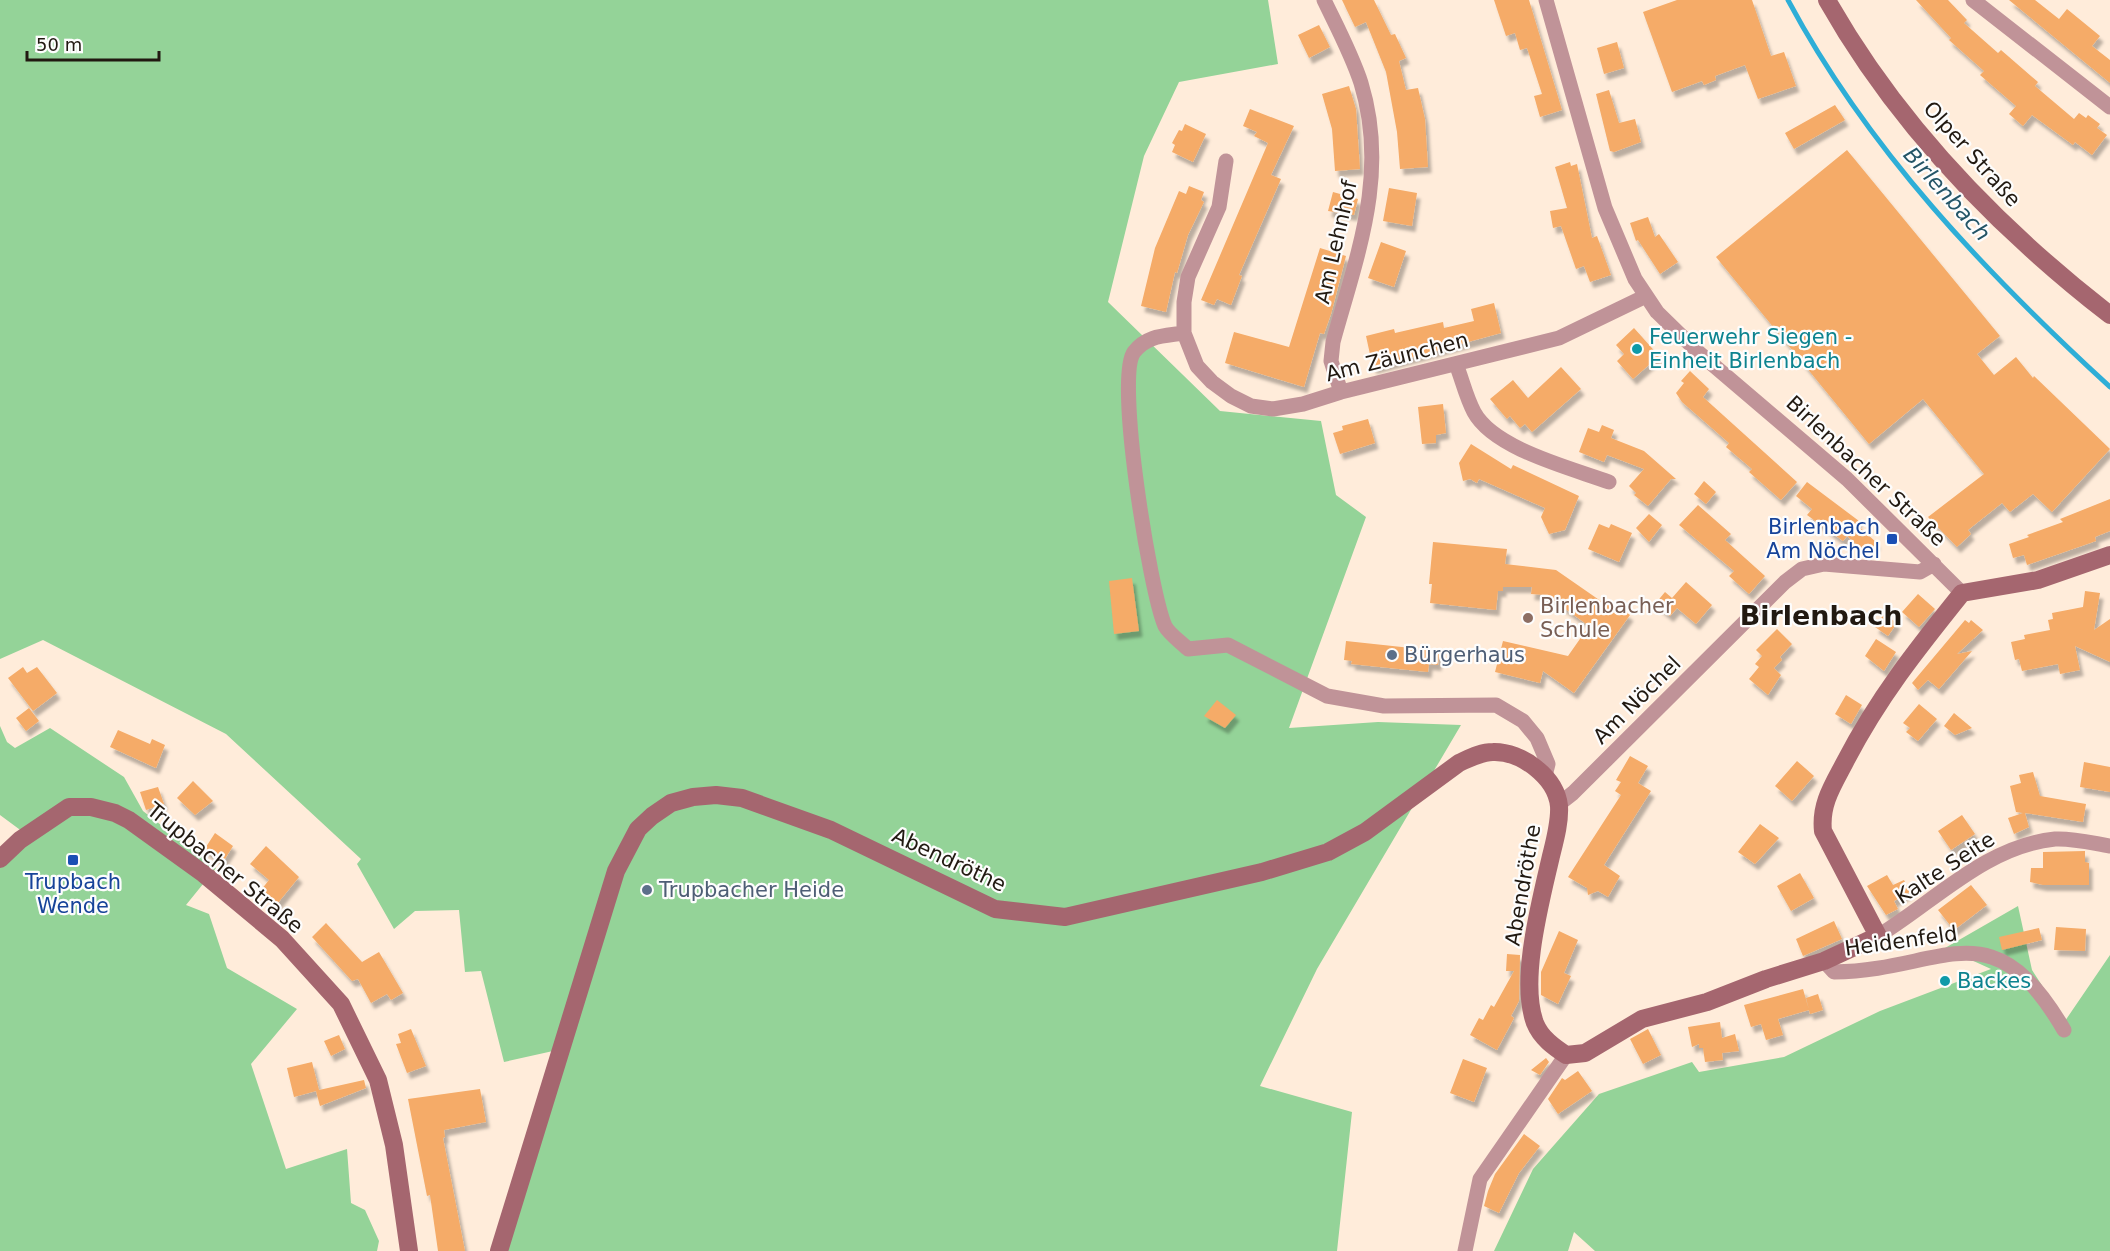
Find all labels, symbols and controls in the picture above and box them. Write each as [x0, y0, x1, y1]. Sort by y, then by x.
scale bar [27, 24, 159, 62]
text: 50 m [36, 34, 82, 55]
street label: Olper Straße [1919, 96, 2025, 212]
water label: Birlenbach [1898, 142, 1996, 246]
street label: Am Lehnhof [1310, 177, 1362, 306]
place label: Feuerwehr Siegen - Einheit Birlenbach [1649, 325, 1852, 373]
street label: Am Zäunchen [1323, 328, 1471, 386]
marker: Feuerwehr Siegen - Einheit Birlenbach [1630, 342, 1644, 356]
street label: Birlenbacher Straße [1781, 391, 1951, 551]
place label: Birlenbach Am Nöchel [1766, 515, 1880, 563]
marker: Birlenbach Am Nöchel [1885, 532, 1899, 546]
place label: Birlenbacher Schule [1540, 594, 1674, 642]
district label: Birlenbach [1740, 600, 1902, 631]
marker: Birlenbacher Schule [1521, 611, 1535, 625]
place label: Bürgerhaus [1404, 643, 1525, 667]
marker: Bürgerhaus [1385, 648, 1399, 662]
street label: Am Nöchel [1588, 651, 1686, 749]
street label: Trupbacher Straße [141, 797, 308, 938]
street label: Abendröthe [1501, 822, 1545, 948]
street label: Abendröthe [888, 823, 1010, 897]
street label: Kalte Seite [1891, 827, 1999, 909]
marker: Trupbach Wende [66, 853, 80, 867]
place label: Trupbach Wende [24, 870, 121, 918]
place label: Trupbacher Heide [658, 878, 844, 902]
marker: Trupbacher Heide [640, 883, 654, 897]
street label: Heidenfeld [1843, 921, 1959, 961]
place label: Backes [1957, 969, 2031, 993]
marker: Backes [1938, 974, 1952, 988]

